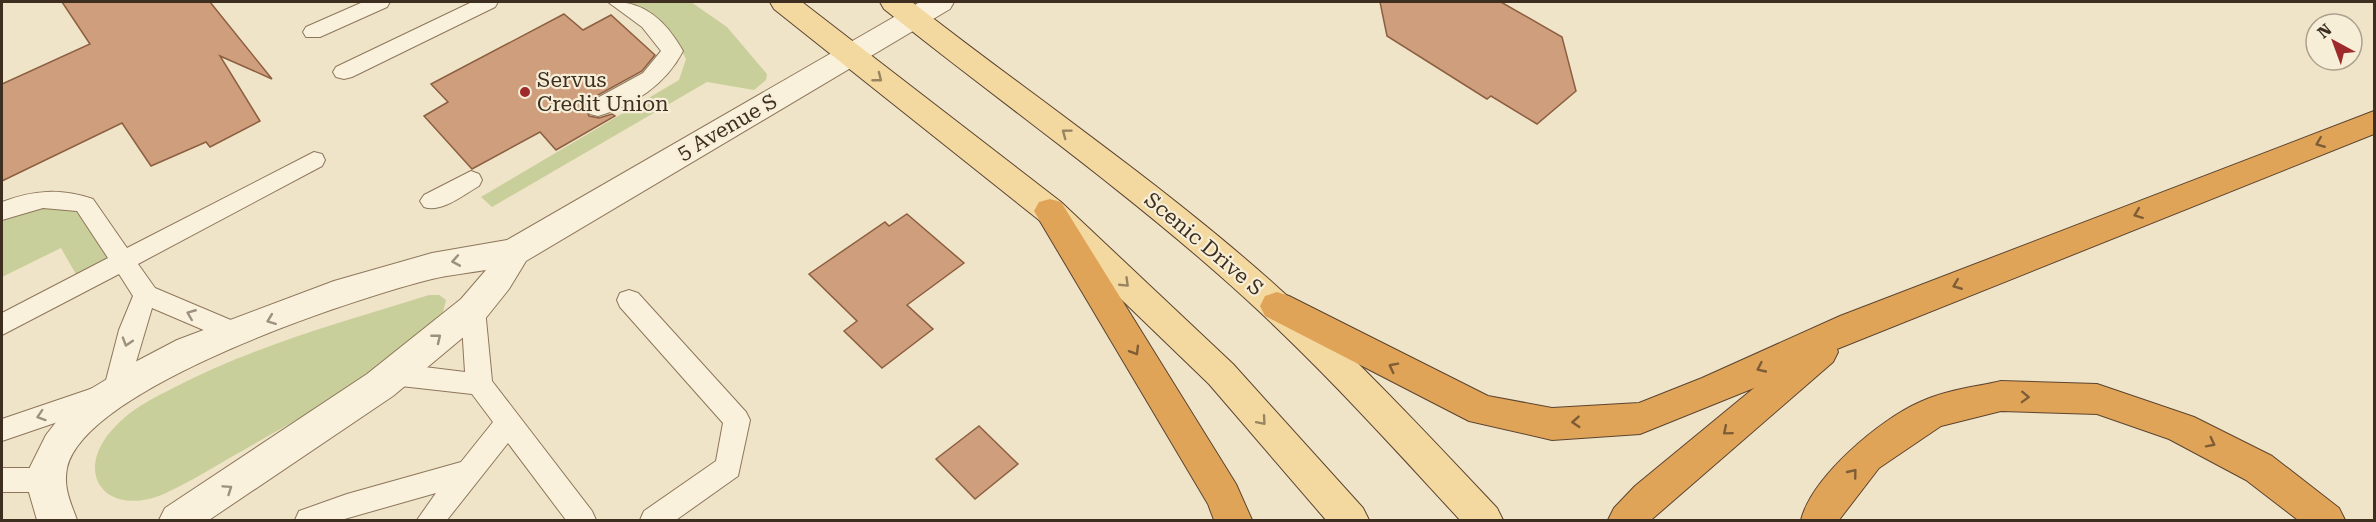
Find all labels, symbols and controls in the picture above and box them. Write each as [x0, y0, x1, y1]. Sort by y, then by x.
north arrow [2304, 12, 2364, 72]
text: N [2314, 20, 2335, 42]
place label: Servus Credit Union [537, 68, 669, 116]
one-way arrow [871, 71, 882, 82]
marker: Servus Credit Union [518, 85, 532, 99]
street label: 5 Avenue S [673, 89, 781, 165]
one-way arrow [1062, 129, 1073, 140]
one-way arrow [2315, 136, 2326, 148]
street label: Scenic Drive S [1140, 187, 1268, 301]
one-way arrow [2134, 207, 2145, 219]
one-way arrow [452, 255, 461, 267]
one-way arrow [1117, 275, 1128, 286]
one-way arrow [1952, 278, 1963, 290]
one-way arrow [187, 309, 198, 321]
one-way arrow [266, 312, 277, 325]
one-way arrow [430, 335, 441, 346]
one-way arrow [122, 336, 134, 347]
one-way arrow [1127, 345, 1139, 355]
one-way arrow [1757, 361, 1768, 373]
one-way arrow [1388, 362, 1399, 374]
one-way arrow [2021, 390, 2030, 403]
one-way arrow [36, 409, 47, 422]
one-way arrow [1255, 414, 1266, 425]
one-way arrow [1572, 416, 1581, 429]
one-way arrow [1723, 424, 1734, 435]
one-way arrow [2205, 436, 2216, 448]
one-way arrow [1846, 469, 1857, 480]
one-way arrow [221, 486, 232, 497]

